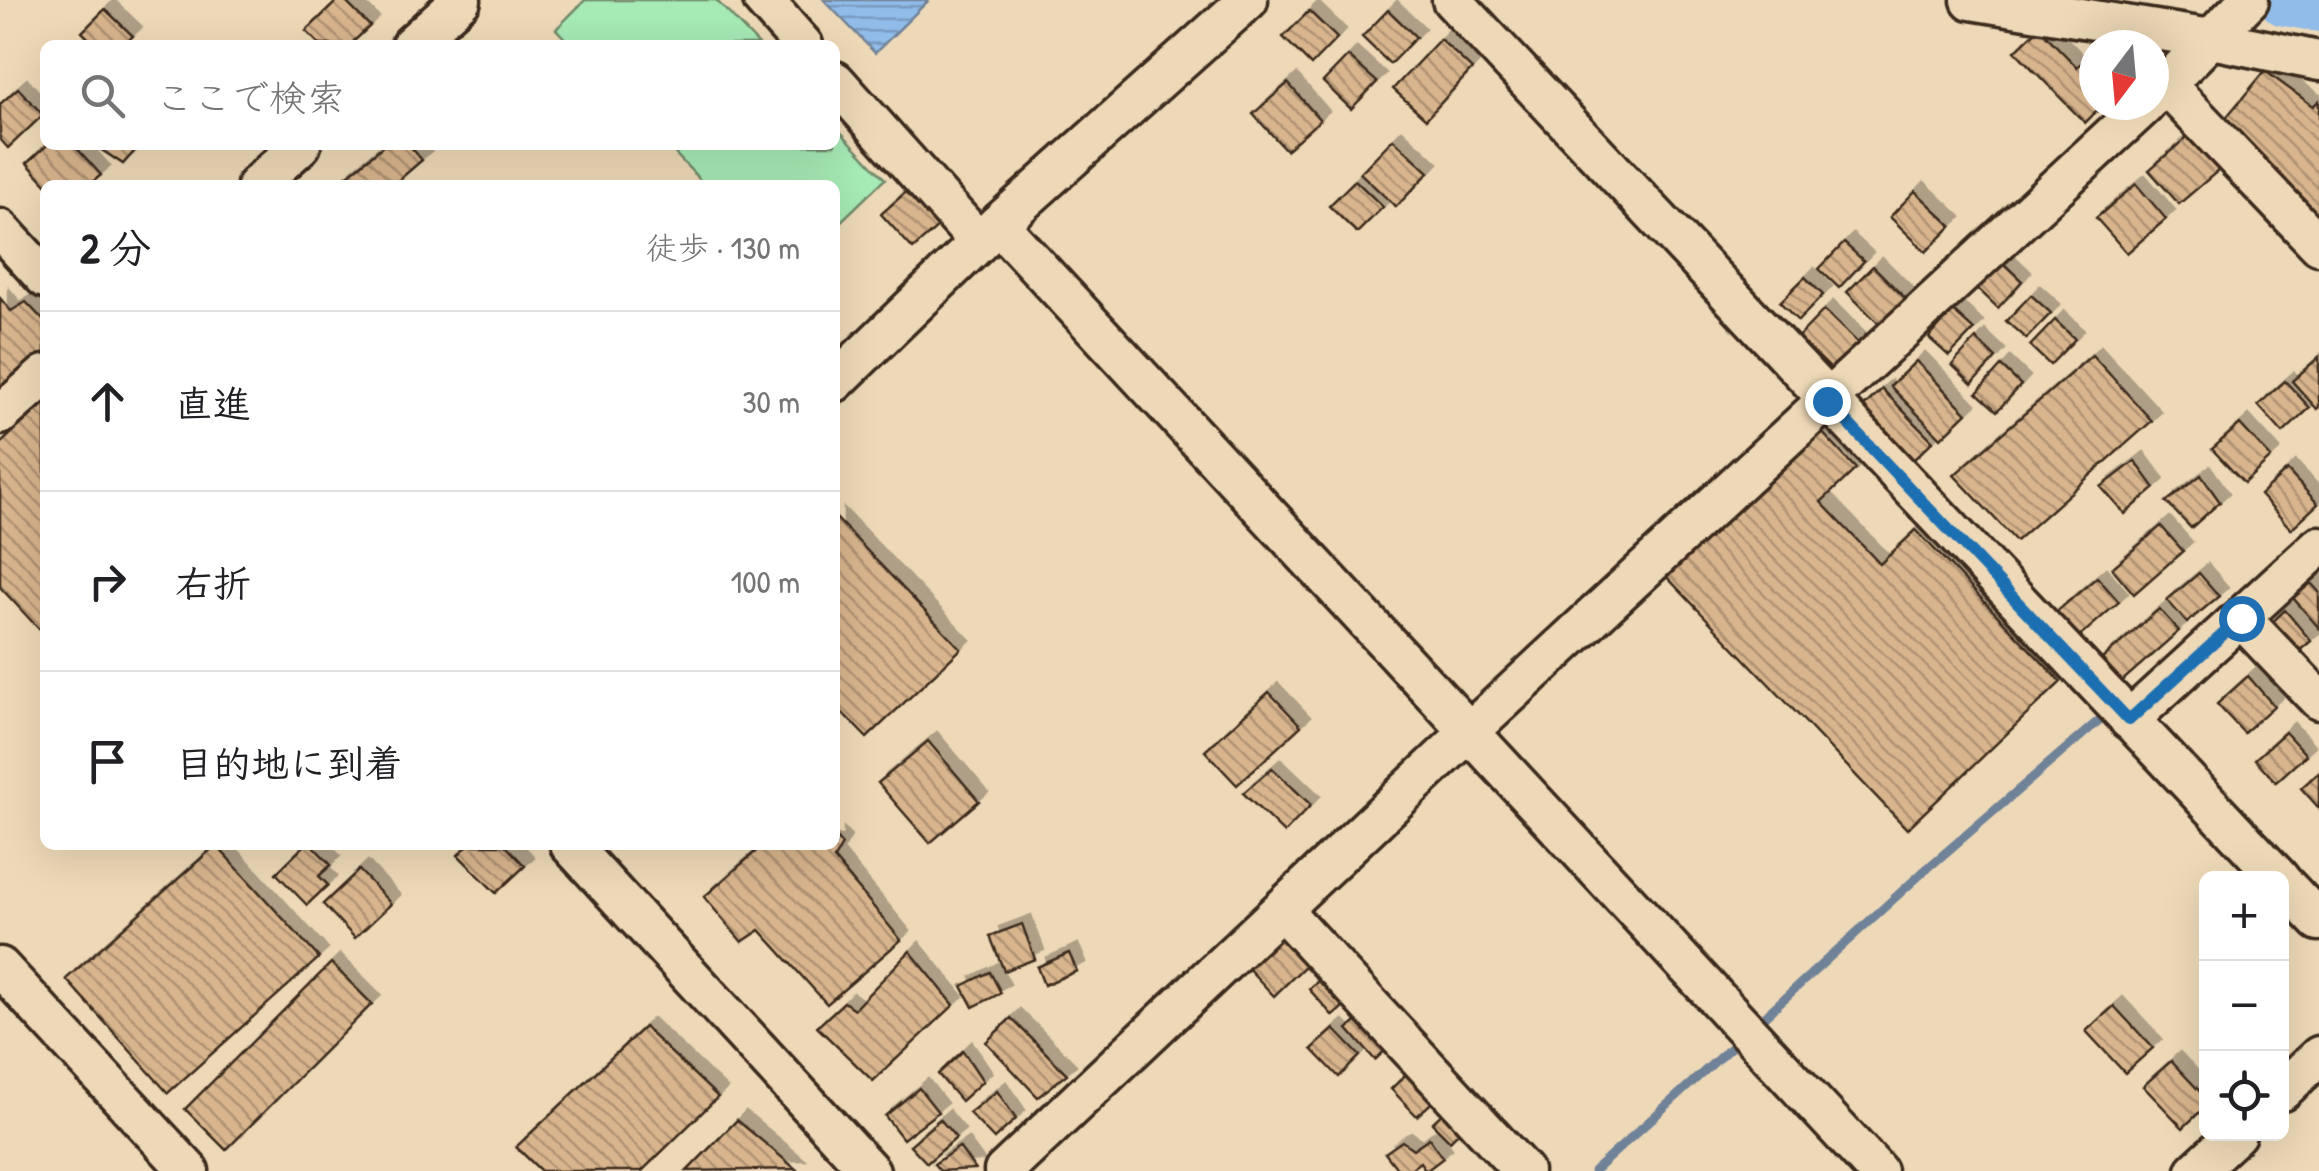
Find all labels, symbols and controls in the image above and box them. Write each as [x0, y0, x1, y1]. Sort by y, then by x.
north arrow [2079, 30, 2169, 120]
search box [40, 40, 840, 150]
icon: search [75, 68, 130, 123]
text: ここで検索 [155, 71, 345, 123]
text: 2 分 [80, 219, 151, 276]
text: 徒歩 · 130 m [645, 226, 800, 269]
icon: ahead [80, 374, 135, 429]
text: 直進 [175, 377, 251, 429]
route end [1805, 379, 1851, 425]
text: 30 m [742, 380, 800, 423]
icon: right [80, 554, 135, 609]
text: 右折 [175, 557, 251, 609]
text: 100 m [731, 560, 800, 603]
route start [2219, 596, 2265, 642]
icon: arrive [80, 734, 135, 789]
text: 目的地に到着 [175, 737, 403, 789]
map controls [2199, 871, 2289, 1141]
button: + [2199, 871, 2289, 961]
button: − [2199, 961, 2289, 1051]
button: locate [2199, 1051, 2289, 1141]

